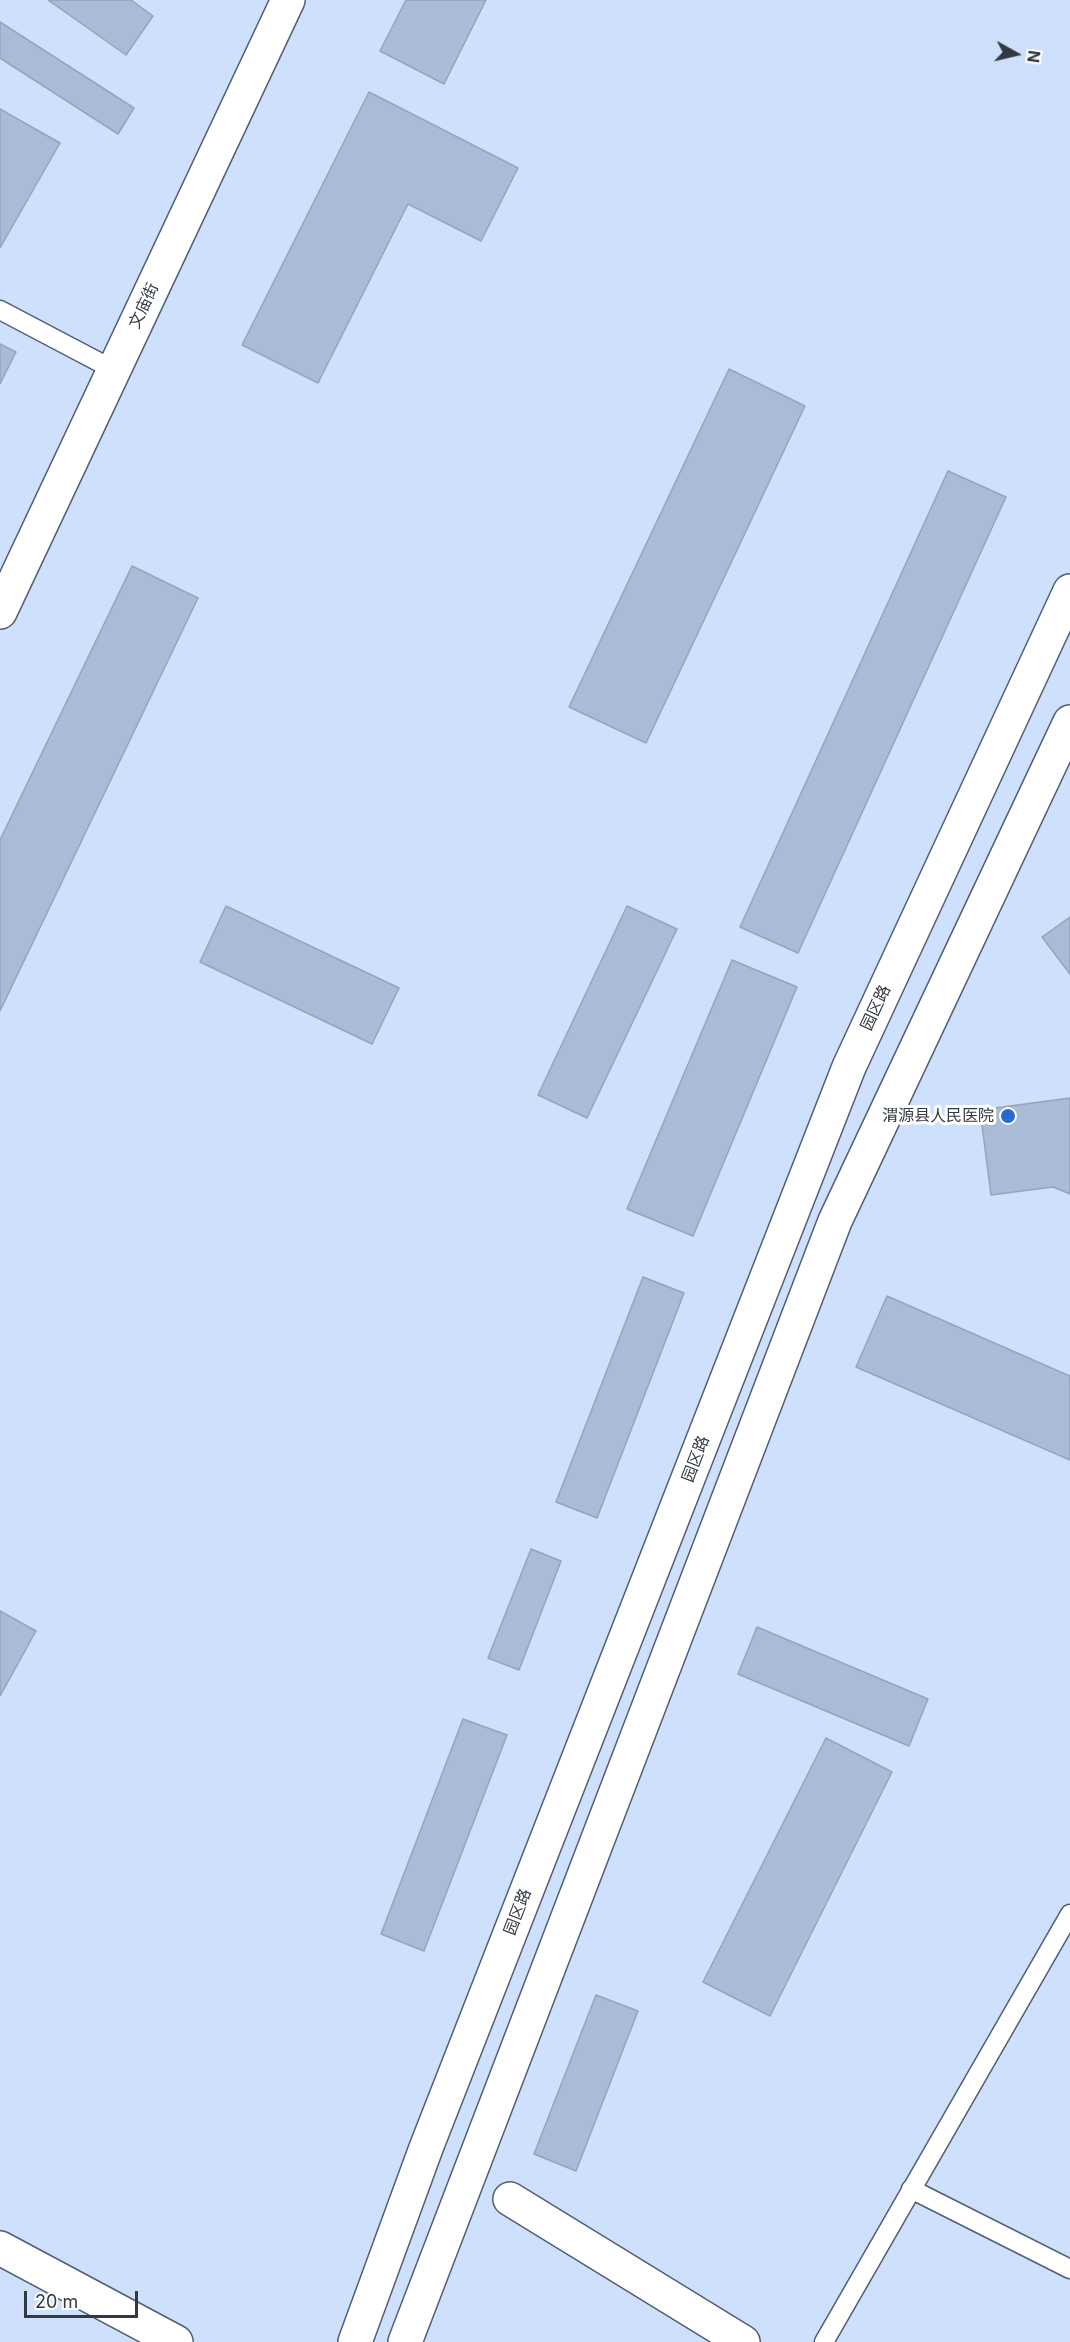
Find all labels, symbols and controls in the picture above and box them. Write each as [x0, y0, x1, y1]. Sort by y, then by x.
north arrow [986, 24, 1046, 84]
text: N [1023, 49, 1045, 64]
street label: 文庙街 [125, 280, 163, 332]
street label: 园区路 [857, 982, 895, 1034]
place label: 渭源县人民医院 [882, 1106, 994, 1126]
marker: 渭源县人民医院 [999, 1107, 1017, 1125]
street label: 园区路 [678, 1433, 714, 1485]
street label: 园区路 [500, 1886, 536, 1938]
scale bar [27, 2279, 141, 2317]
text: 20 m [35, 2291, 78, 2312]

